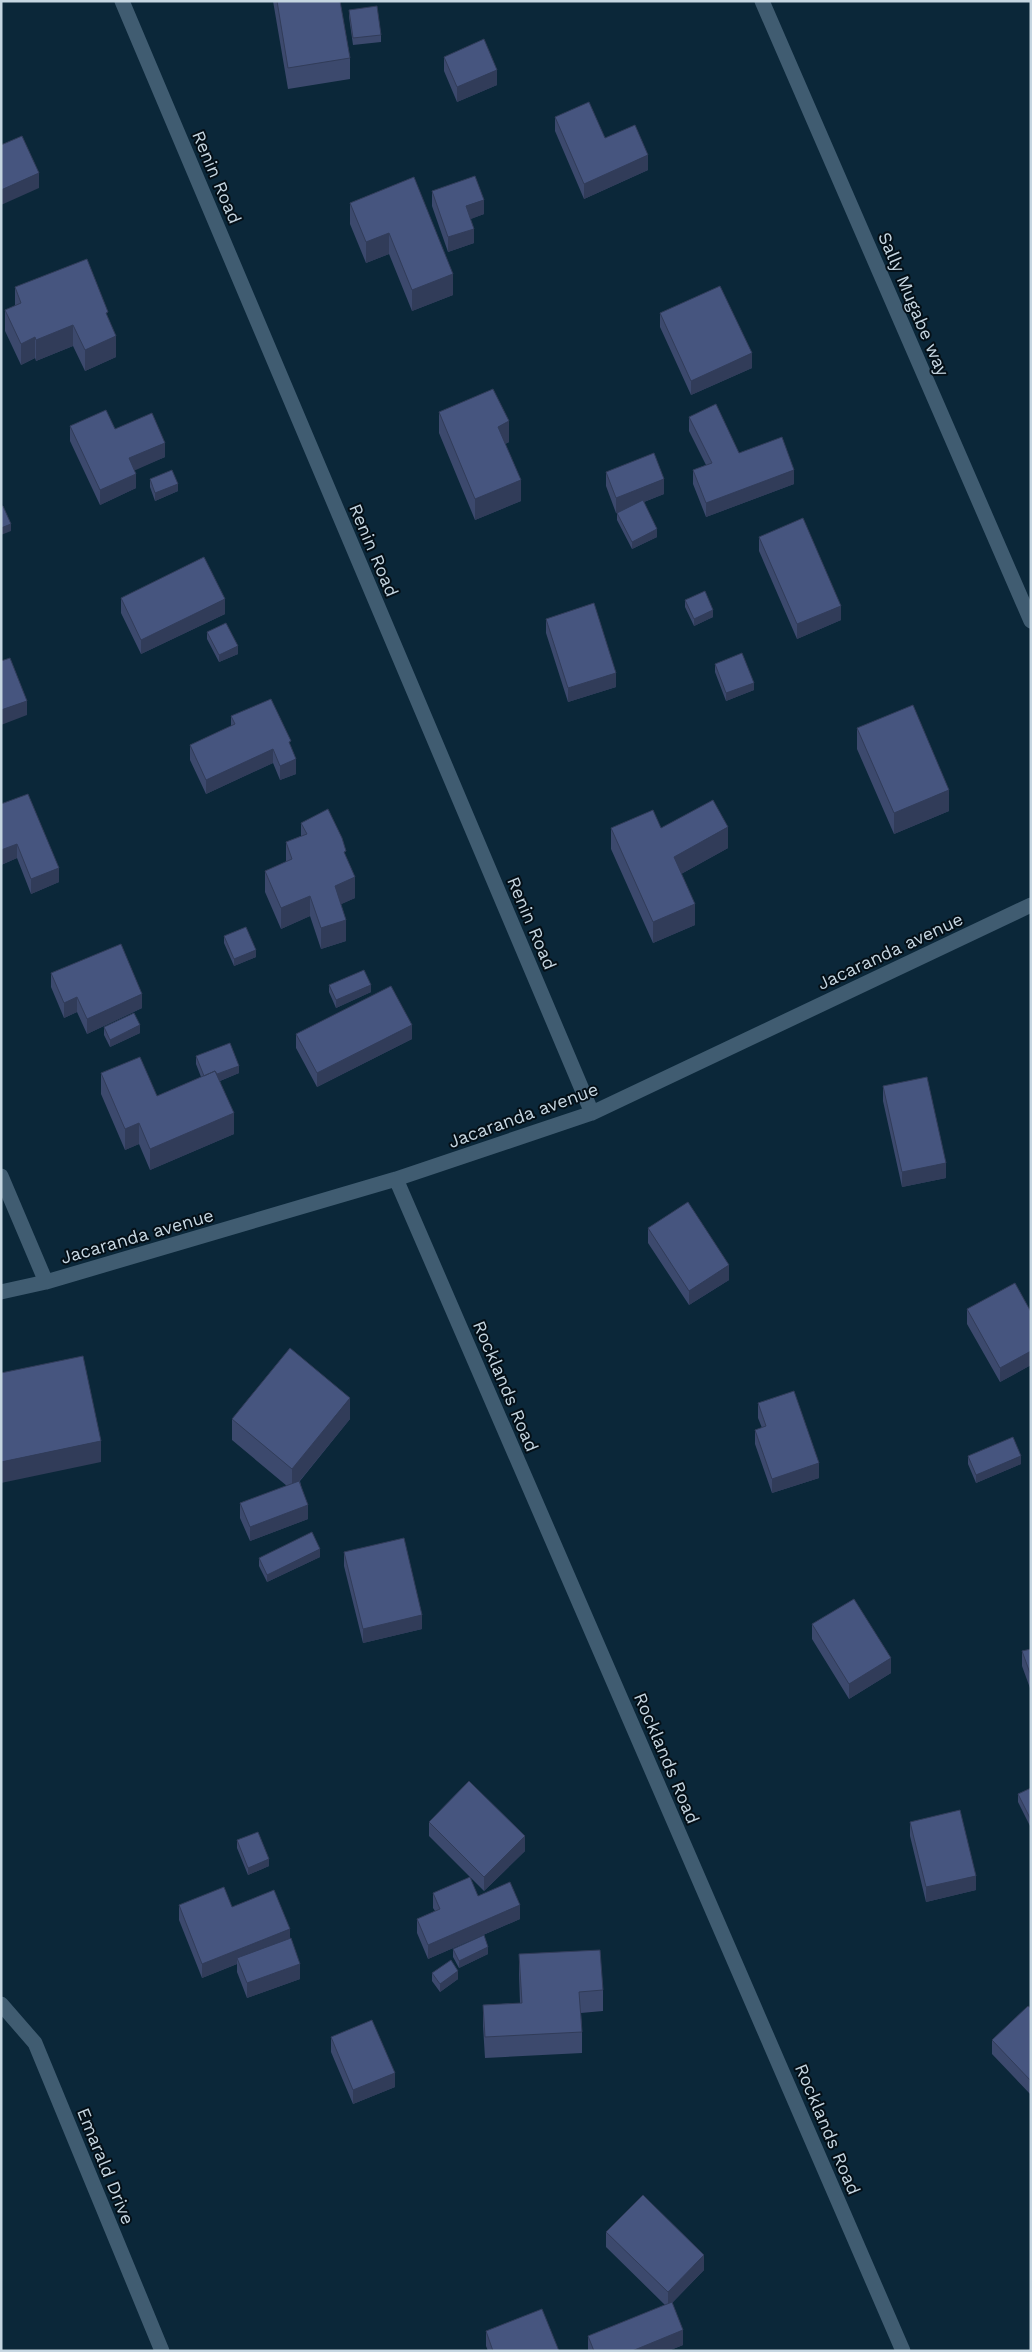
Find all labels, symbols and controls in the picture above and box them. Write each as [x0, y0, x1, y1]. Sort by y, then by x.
street label: Renin Road [188, 127, 246, 227]
street label: Sally Mugabe way [874, 229, 954, 380]
street label: Renin Road [345, 500, 403, 600]
street label: Renin Road [503, 873, 561, 973]
street label: Jacaranda avenue [814, 908, 966, 994]
street label: Jacaranda avenue [445, 1078, 601, 1152]
street label: Jacaranda avenue [58, 1204, 216, 1268]
street label: Rocklands Road [469, 1317, 543, 1455]
street label: Rocklands Road [630, 1689, 704, 1827]
street label: Rocklands Road [791, 2060, 865, 2198]
street label: Emarald Drive [73, 2105, 139, 2227]

